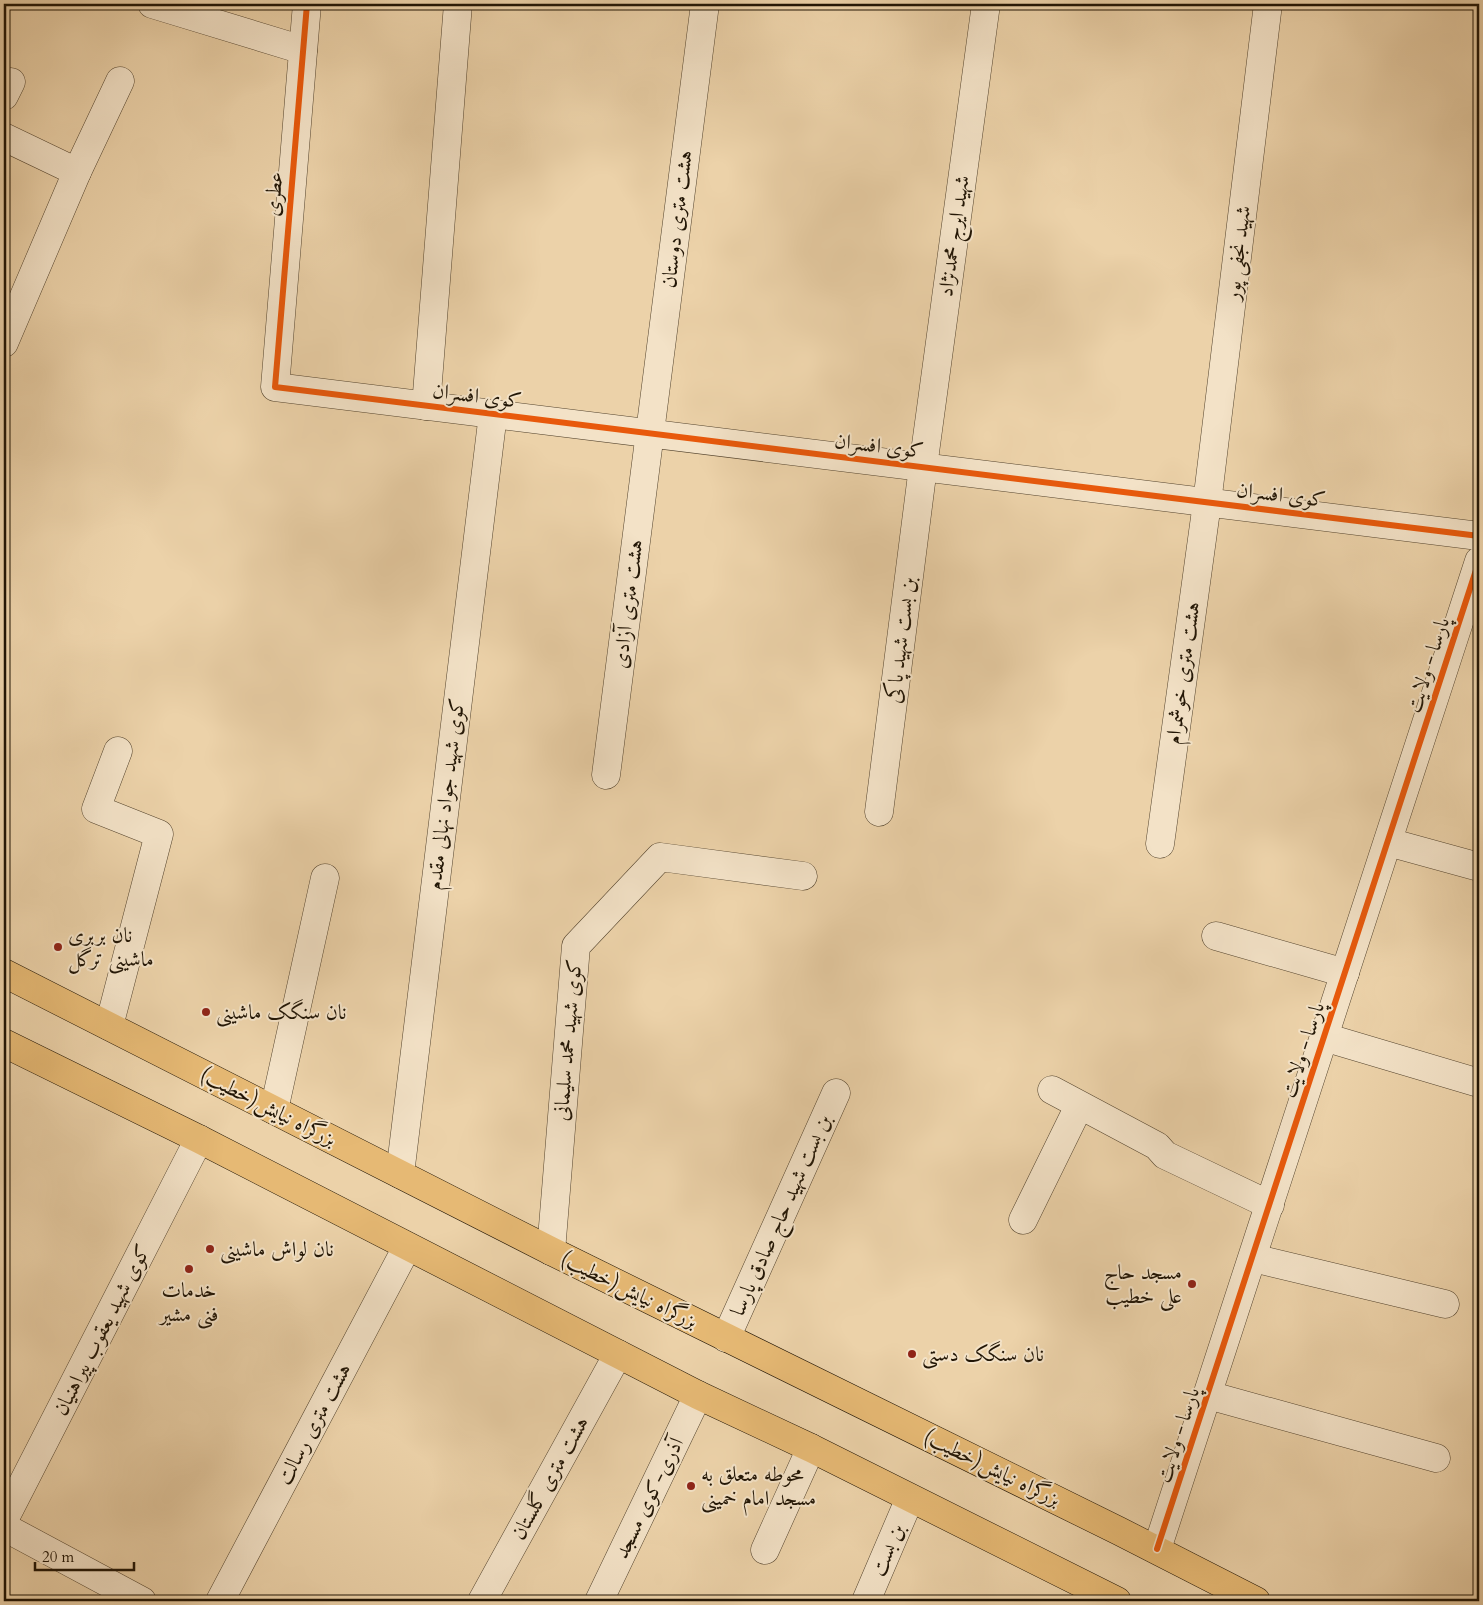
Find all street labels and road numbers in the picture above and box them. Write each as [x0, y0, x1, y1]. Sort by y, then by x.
street label: هشت متری دوستان [654, 148, 700, 290]
street label: عطری [258, 170, 290, 218]
street label: شهید ایرج محمدنژاد [931, 173, 981, 299]
street label: شهید نجفی پور [1218, 204, 1258, 304]
street label: کوی افسران [431, 376, 523, 416]
street label: کوی افسران [833, 426, 925, 466]
street label: کوی افسران [1235, 475, 1327, 515]
street label: هشت متری آزادی [606, 538, 650, 670]
street label: بن بست شهید پاکى [879, 575, 923, 705]
street label: هشت متری خوشمرام [1159, 600, 1210, 747]
street label: پارسا - ولایت [1399, 613, 1457, 716]
street label: کوی شهید جواد نهالی مقدم [420, 696, 475, 892]
street label: کوی شهید محمد سلیمانی [546, 958, 590, 1122]
street label: پارسا - ولایت [1274, 998, 1332, 1101]
street label: بزرگراه نیایش(خطیب) [195, 1060, 341, 1154]
street label: بن بست شهید حاج صادق پارسا [723, 1109, 842, 1322]
street label: کوی شهید یعقوب پیراهنیان [46, 1239, 158, 1421]
street label: بزرگراه نیایش(خطیب) [556, 1244, 703, 1336]
street label: هشت متری رسالت [270, 1358, 358, 1490]
street label: پارسا - ولایت [1149, 1383, 1207, 1486]
street label: هشت متری گلستان [504, 1411, 596, 1545]
street label: بزرگراه نیایش(خطیب) [919, 1422, 1066, 1514]
street label: آذری-کوی مسجد [607, 1430, 692, 1564]
street label: بن بست [864, 1519, 912, 1581]

